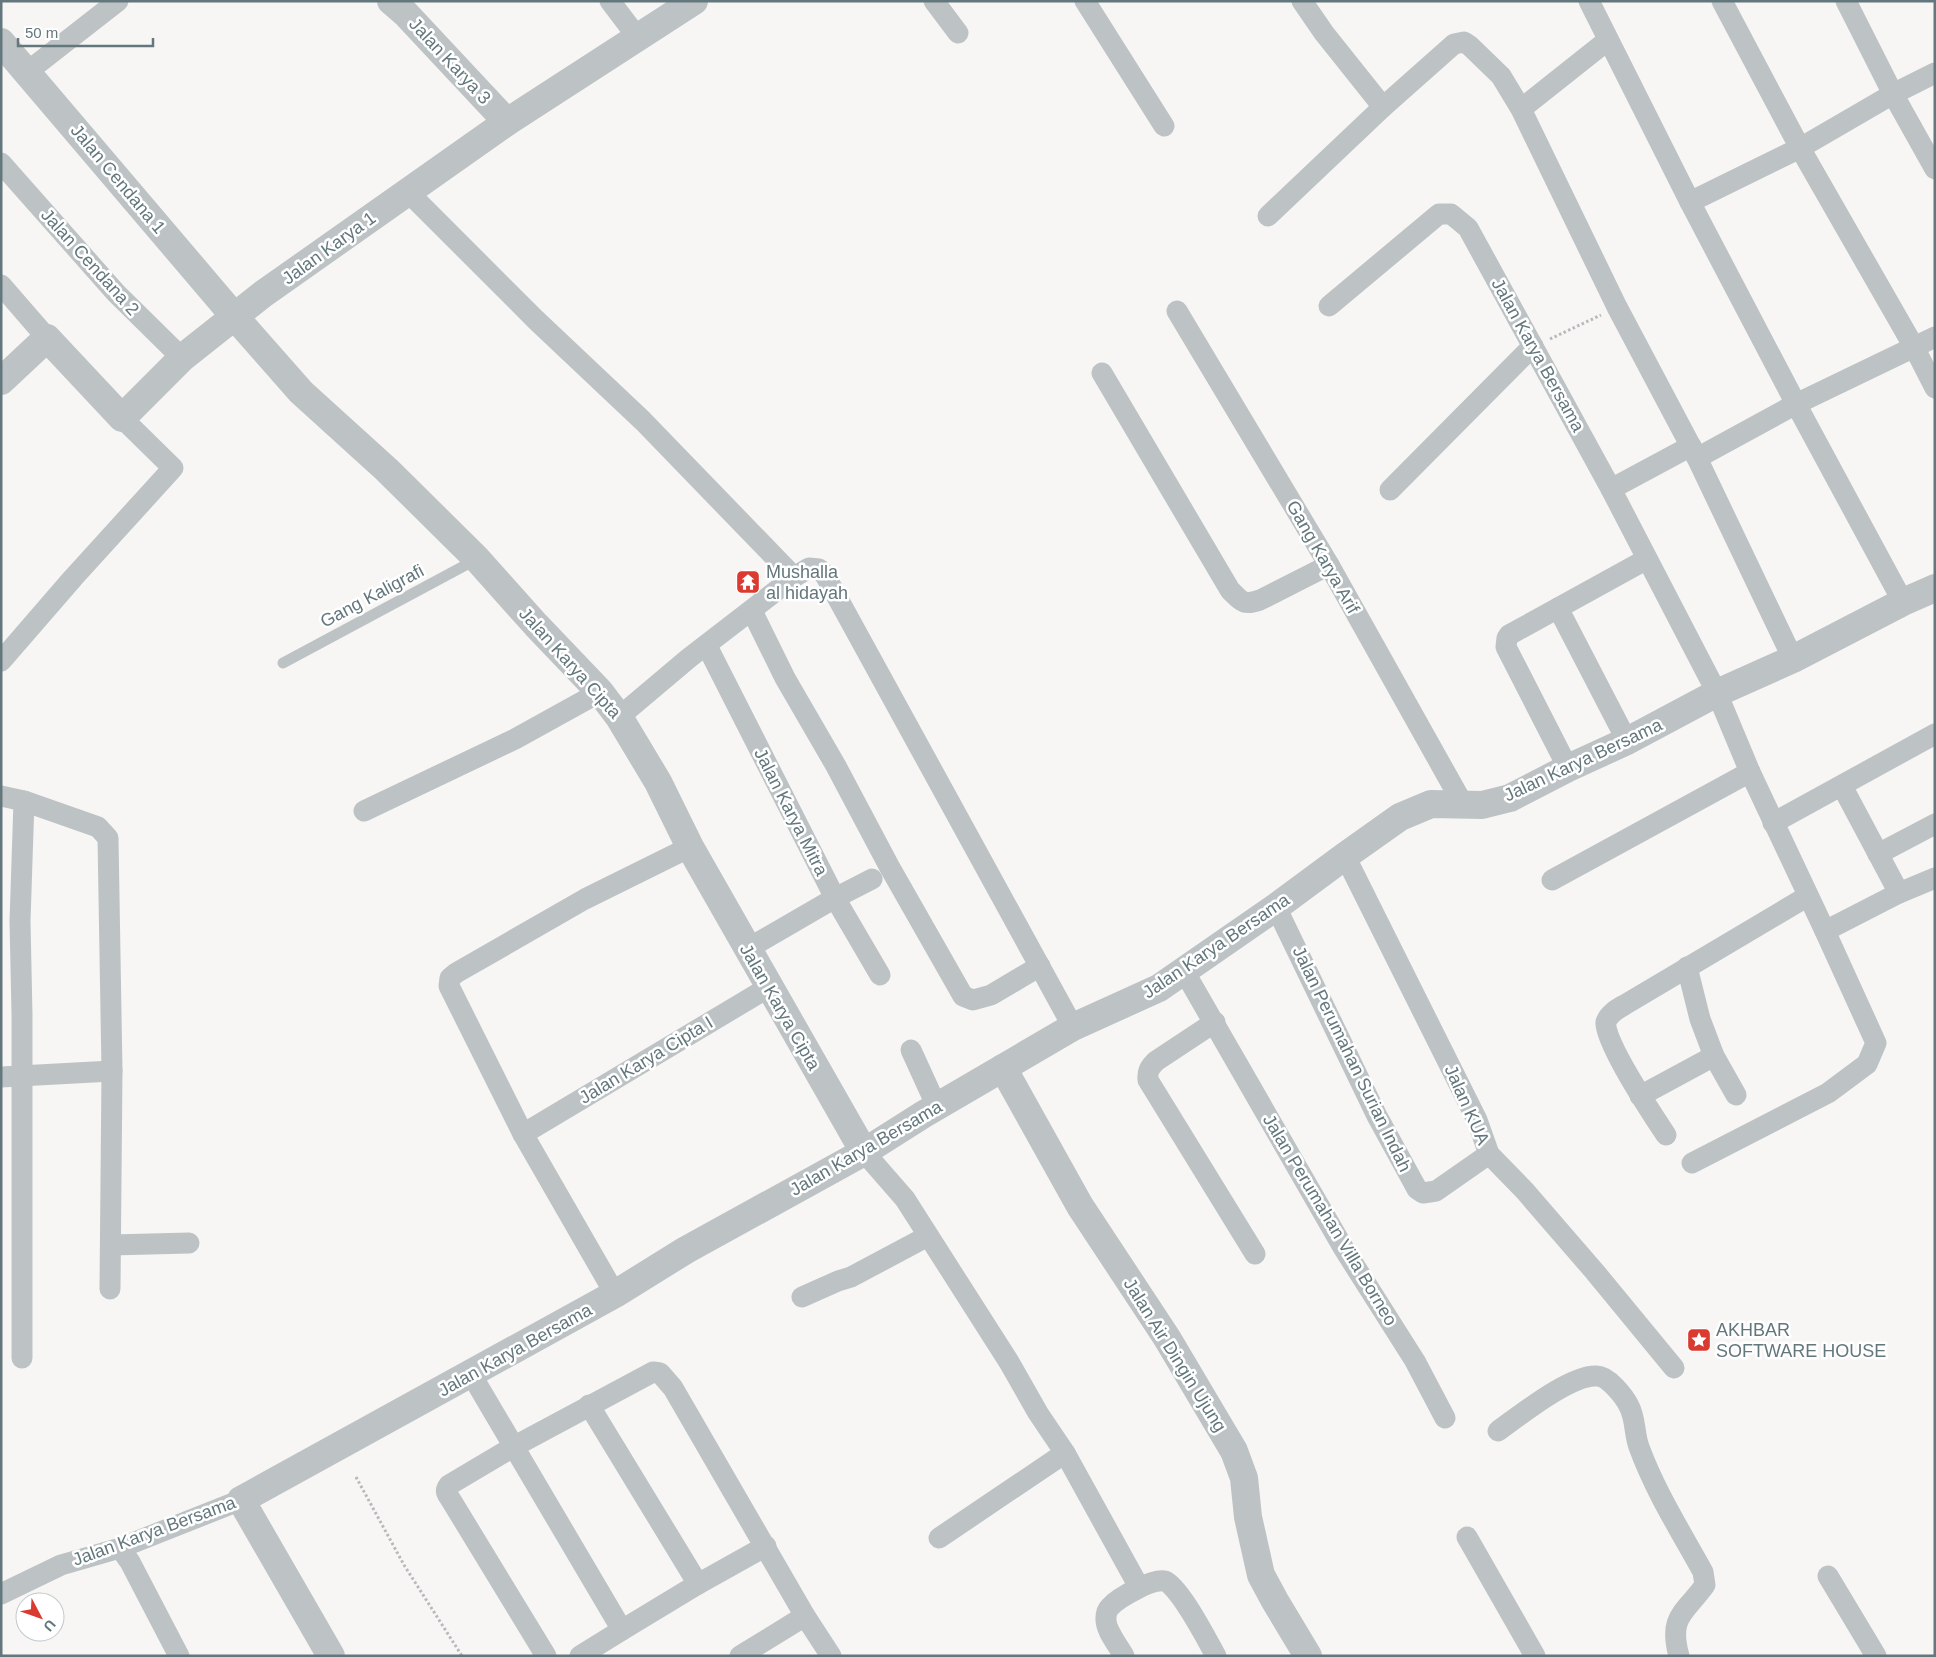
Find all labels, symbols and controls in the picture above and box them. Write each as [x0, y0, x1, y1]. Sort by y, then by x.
street label: Jalan Karya 3 [405, 14, 495, 108]
scale bar [18, 15, 152, 47]
text: 50 m [25, 24, 58, 41]
street label: Jalan Cendana 1 [67, 120, 169, 238]
street label: Jalan Cendana 2 [37, 205, 143, 319]
street label: Jalan Karya 1 [279, 208, 379, 288]
street label: Jalan Karya Bersama [1488, 275, 1589, 436]
street label: Gang Karya Arif [1283, 497, 1364, 618]
street label: Gang Kaligrafi [317, 560, 427, 632]
place label: Mushalla al hidayah [766, 562, 848, 603]
temple icon: Mushalla al hidayah [735, 569, 761, 595]
street label: Jalan Karya Cipta [515, 604, 626, 723]
street label: Jalan Karya Bersama [1501, 714, 1666, 805]
street label: Jalan Karya Mitra [750, 745, 832, 880]
street label: Jalan Karya Bersama [1139, 889, 1294, 1002]
street label: Jalan Karya Cipta [736, 940, 825, 1074]
street label: Jalan Perumahan Surian Indah [1289, 943, 1415, 1175]
street label: Jalan Karya Cipta I [576, 1012, 716, 1108]
street label: Jalan KUA [1441, 1062, 1493, 1148]
street label: Jalan Karya Bersama [786, 1096, 946, 1200]
street label: Jalan Perumahan Villa Borneo [1259, 1111, 1401, 1329]
street label: Jalan Air Dingin Ujung [1120, 1275, 1230, 1435]
street label: Jalan Karya Bersama [435, 1299, 596, 1400]
place label: AKHBAR SOFTWARE HOUSE [1716, 1320, 1886, 1361]
place icon: AKHBAR SOFTWARE HOUSE [1686, 1327, 1712, 1353]
street label: Jalan Karya Bersama [70, 1492, 239, 1570]
north arrow [15, 1592, 65, 1642]
text: U [40, 1616, 59, 1635]

